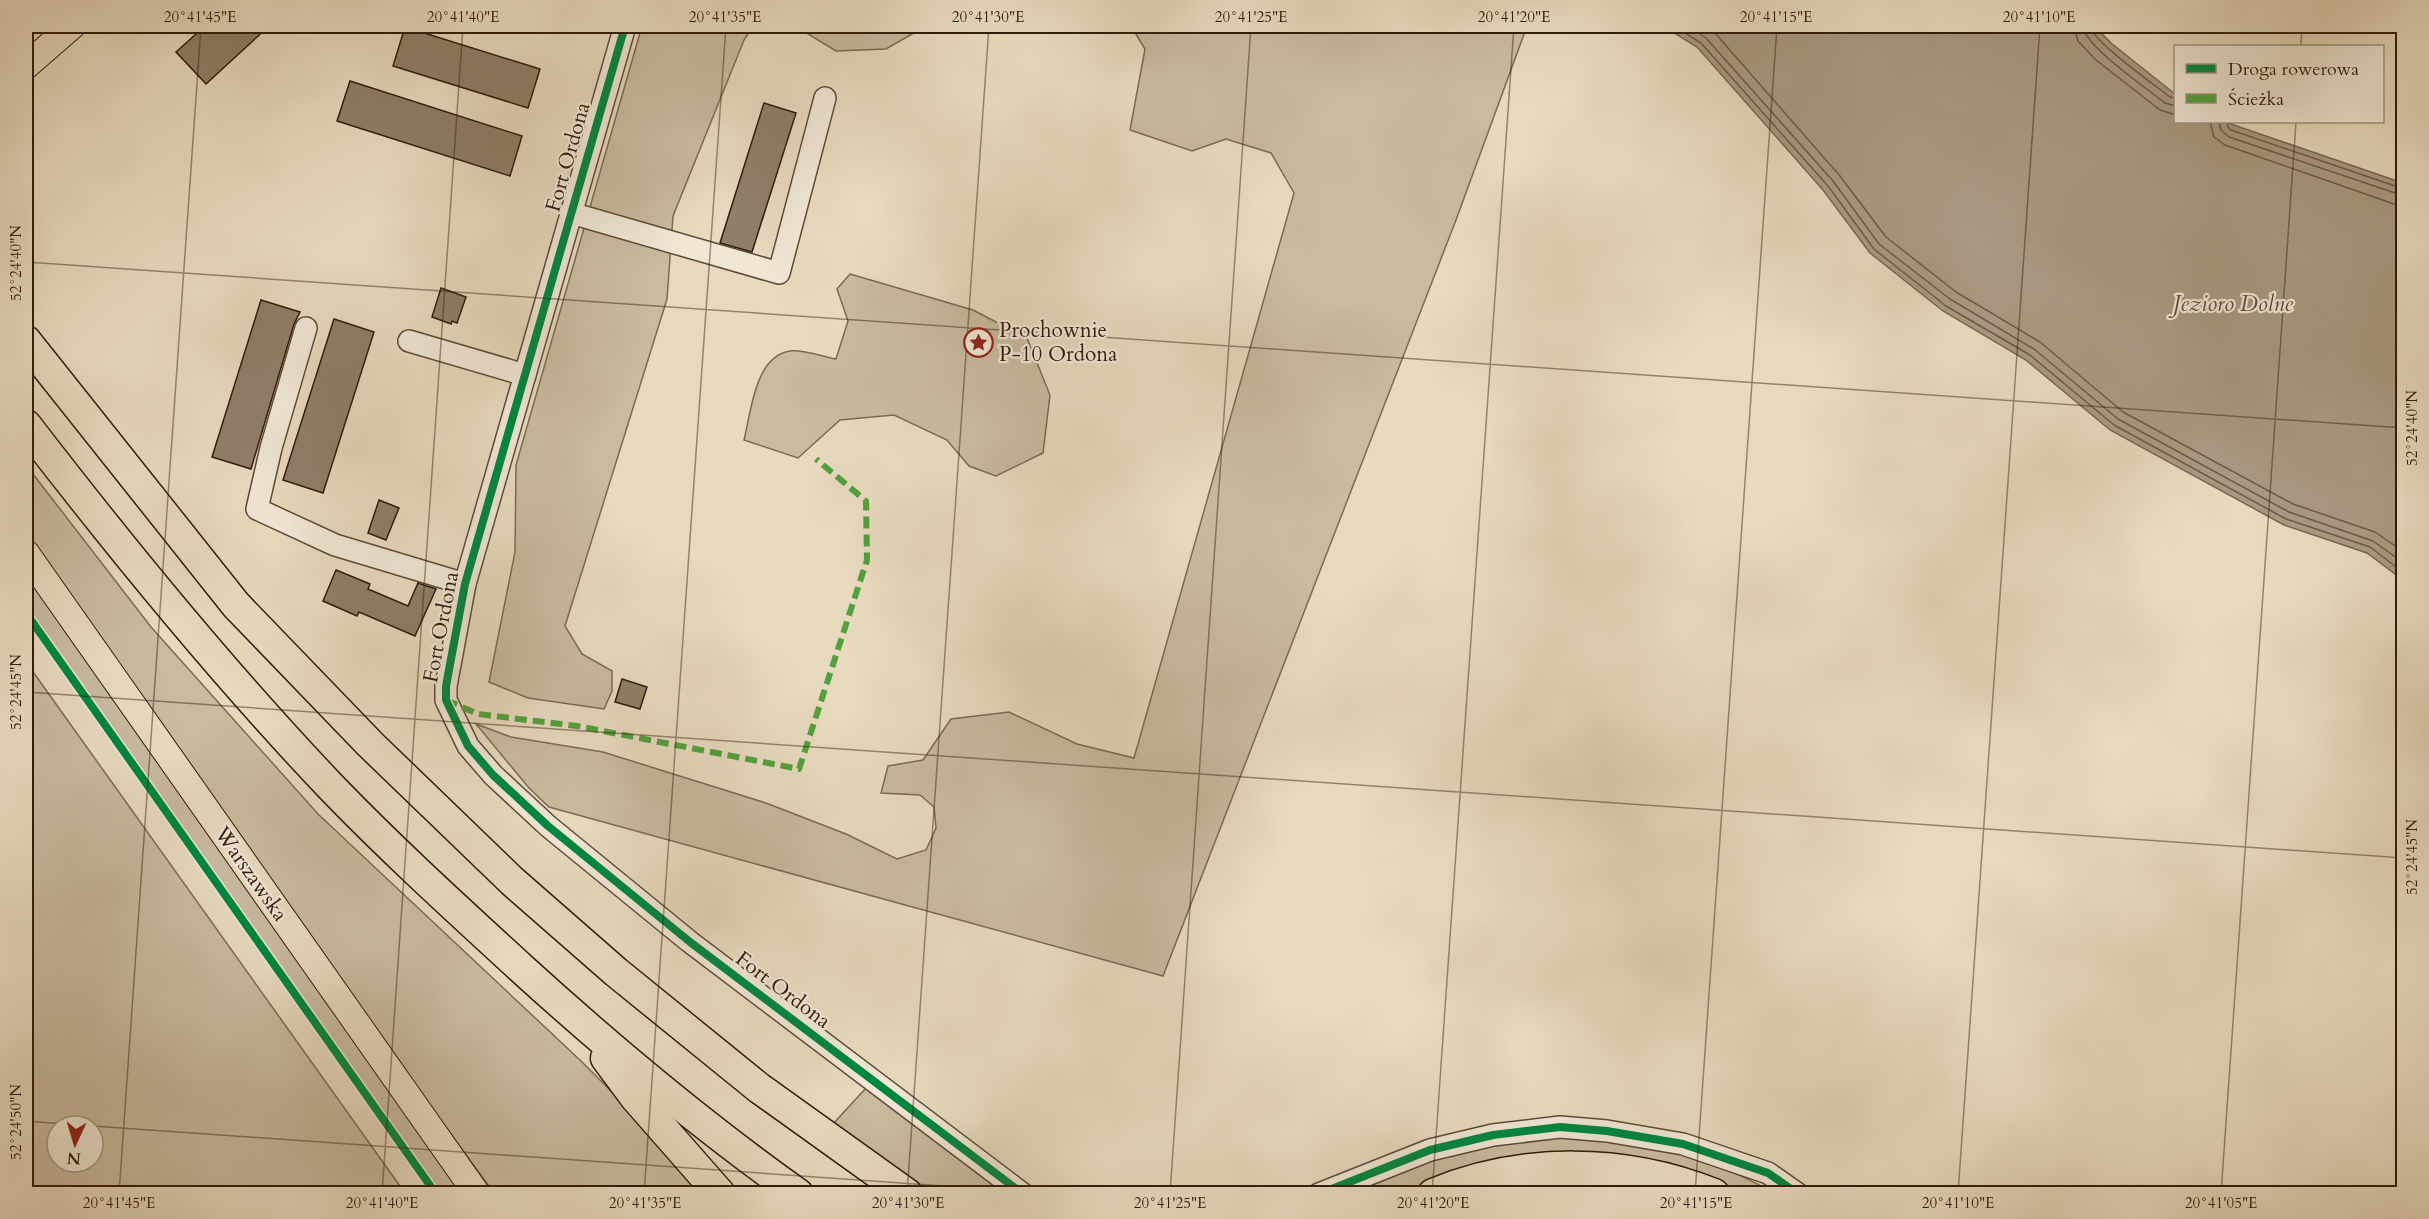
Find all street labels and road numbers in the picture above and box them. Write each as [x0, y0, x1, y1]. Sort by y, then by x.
street label: Fort Ordona [539, 99, 597, 215]
street label: Fort Ordona [416, 569, 466, 685]
street label: Warszawska [207, 820, 294, 927]
street label: Fort Ordona [729, 945, 837, 1035]

